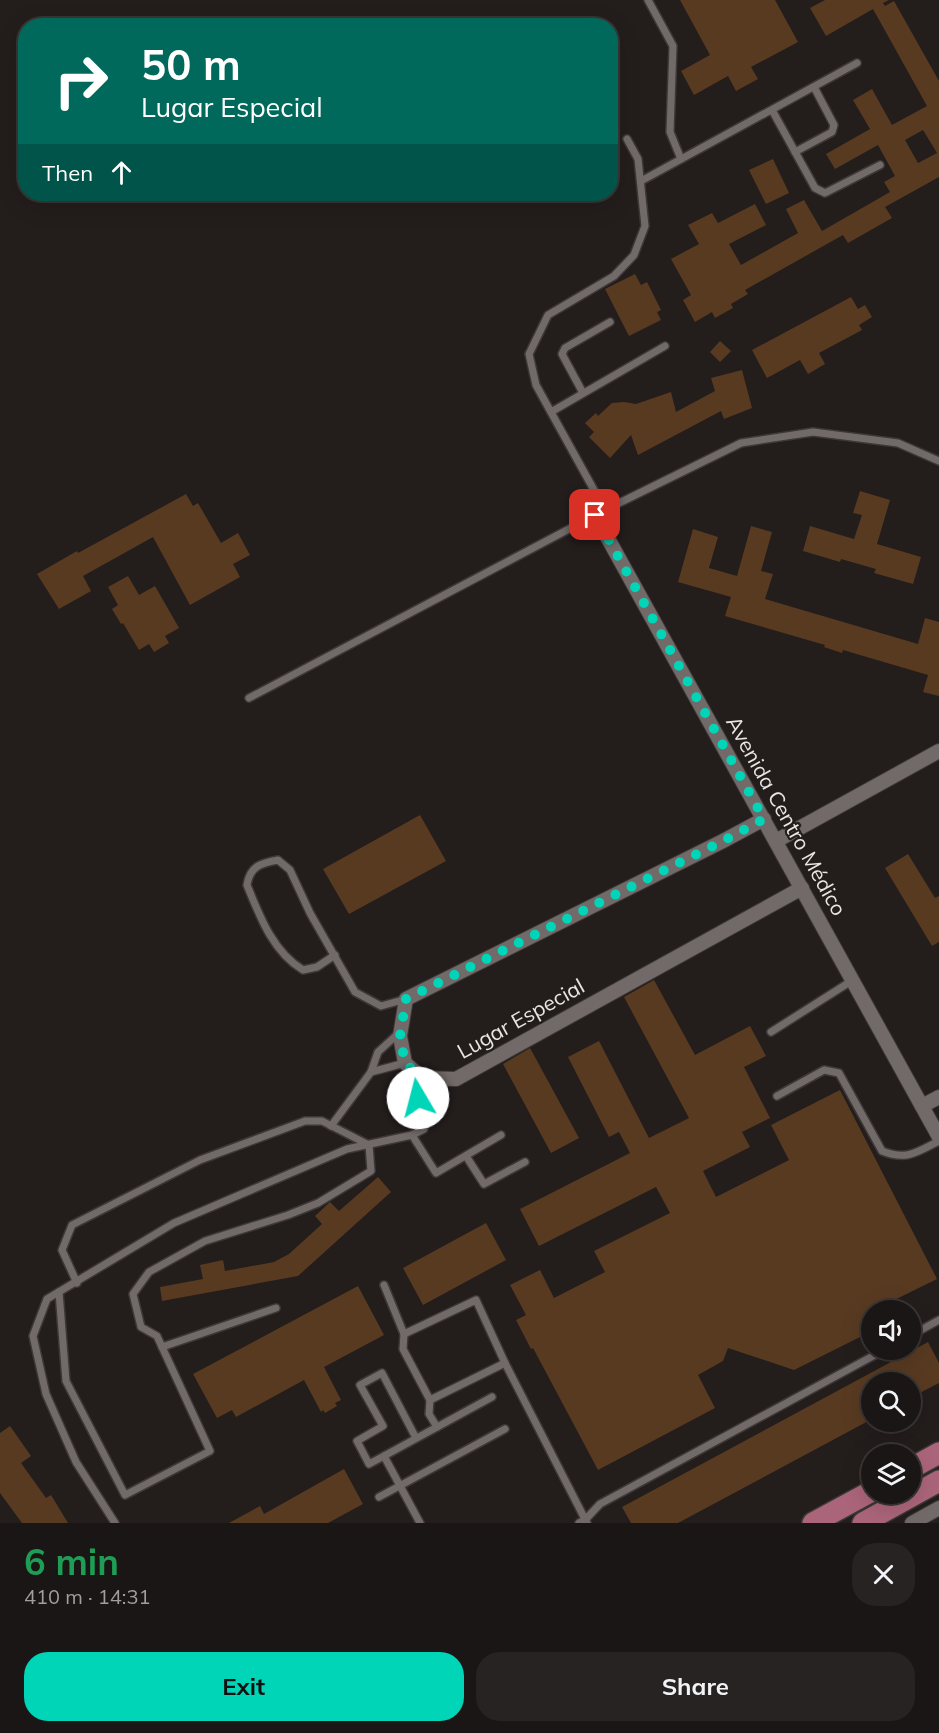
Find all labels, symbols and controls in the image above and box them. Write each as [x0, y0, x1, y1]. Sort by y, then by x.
text: 50 m [141, 38, 241, 91]
icon: right [42, 42, 120, 120]
text: Lugar Especial [141, 90, 323, 124]
icon: ahead [105, 156, 138, 189]
text: Then [42, 159, 93, 187]
pin [569, 489, 620, 540]
icon: arrive [578, 498, 611, 531]
street label: Avenida Centro Médico [721, 711, 853, 920]
street label: Lugar Especial [452, 972, 589, 1064]
position arrow [386, 1066, 450, 1130]
map controls [861, 1300, 921, 1504]
button: sound [861, 1300, 921, 1360]
button: search [861, 1372, 921, 1432]
button: layers [861, 1444, 921, 1504]
text: 6 min [24, 1539, 119, 1584]
button: close [852, 1543, 915, 1606]
text: 410 m · 14:31 [24, 1584, 150, 1609]
button: Exit [24, 1652, 464, 1721]
button: Share [476, 1652, 915, 1721]

